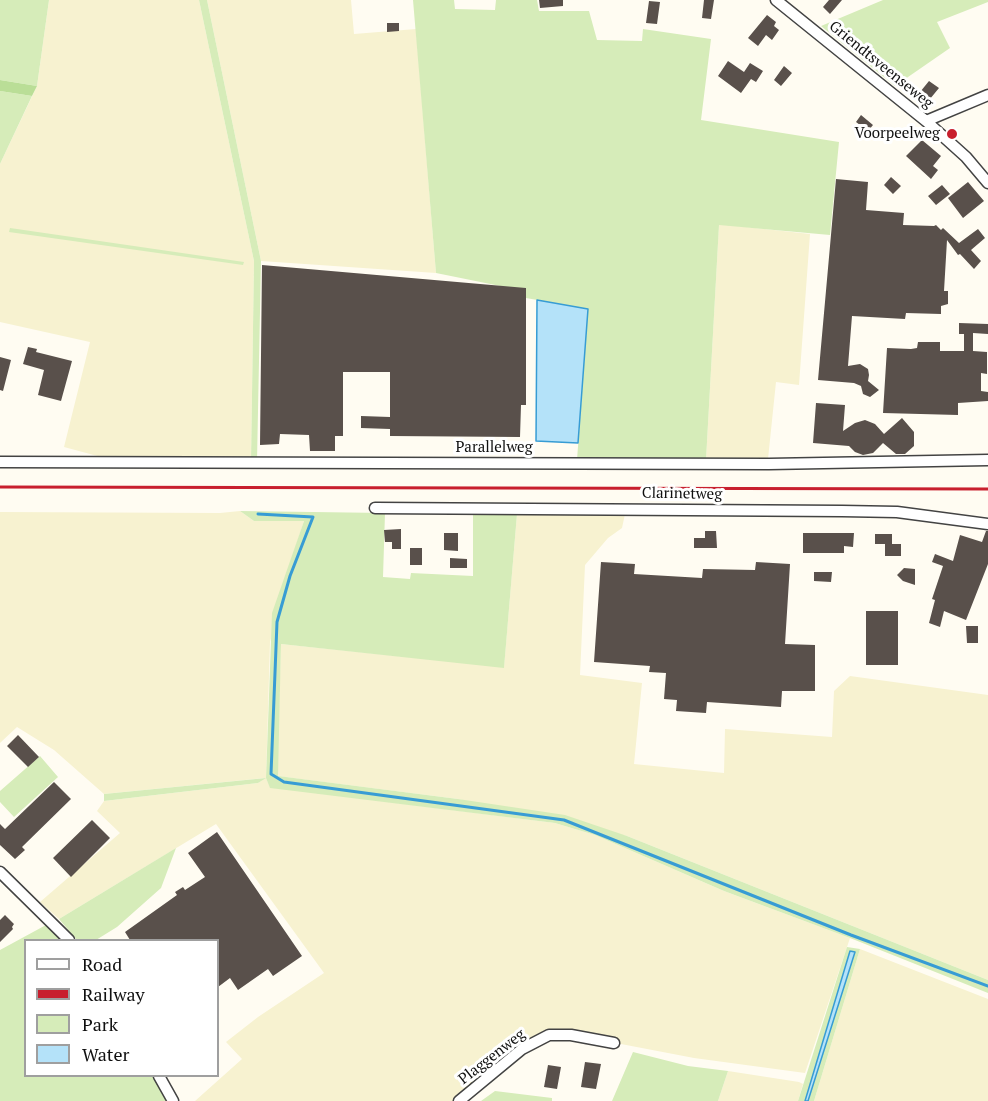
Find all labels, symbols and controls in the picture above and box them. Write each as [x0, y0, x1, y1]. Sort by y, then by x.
street label: Griendtsveenseweg [825, 17, 937, 113]
place label: Voorpeelweg [854, 125, 940, 143]
marker: Voorpeelweg [945, 127, 959, 141]
street label: Parallelweg [455, 439, 533, 457]
street label: Clarinetweg [642, 484, 722, 504]
legend [24, 939, 219, 1077]
text: Road [82, 952, 122, 976]
text: Railway [82, 982, 145, 1006]
text: Park [82, 1012, 118, 1036]
street label: Plaggenweg [455, 1025, 529, 1089]
text: Water [82, 1042, 129, 1066]

